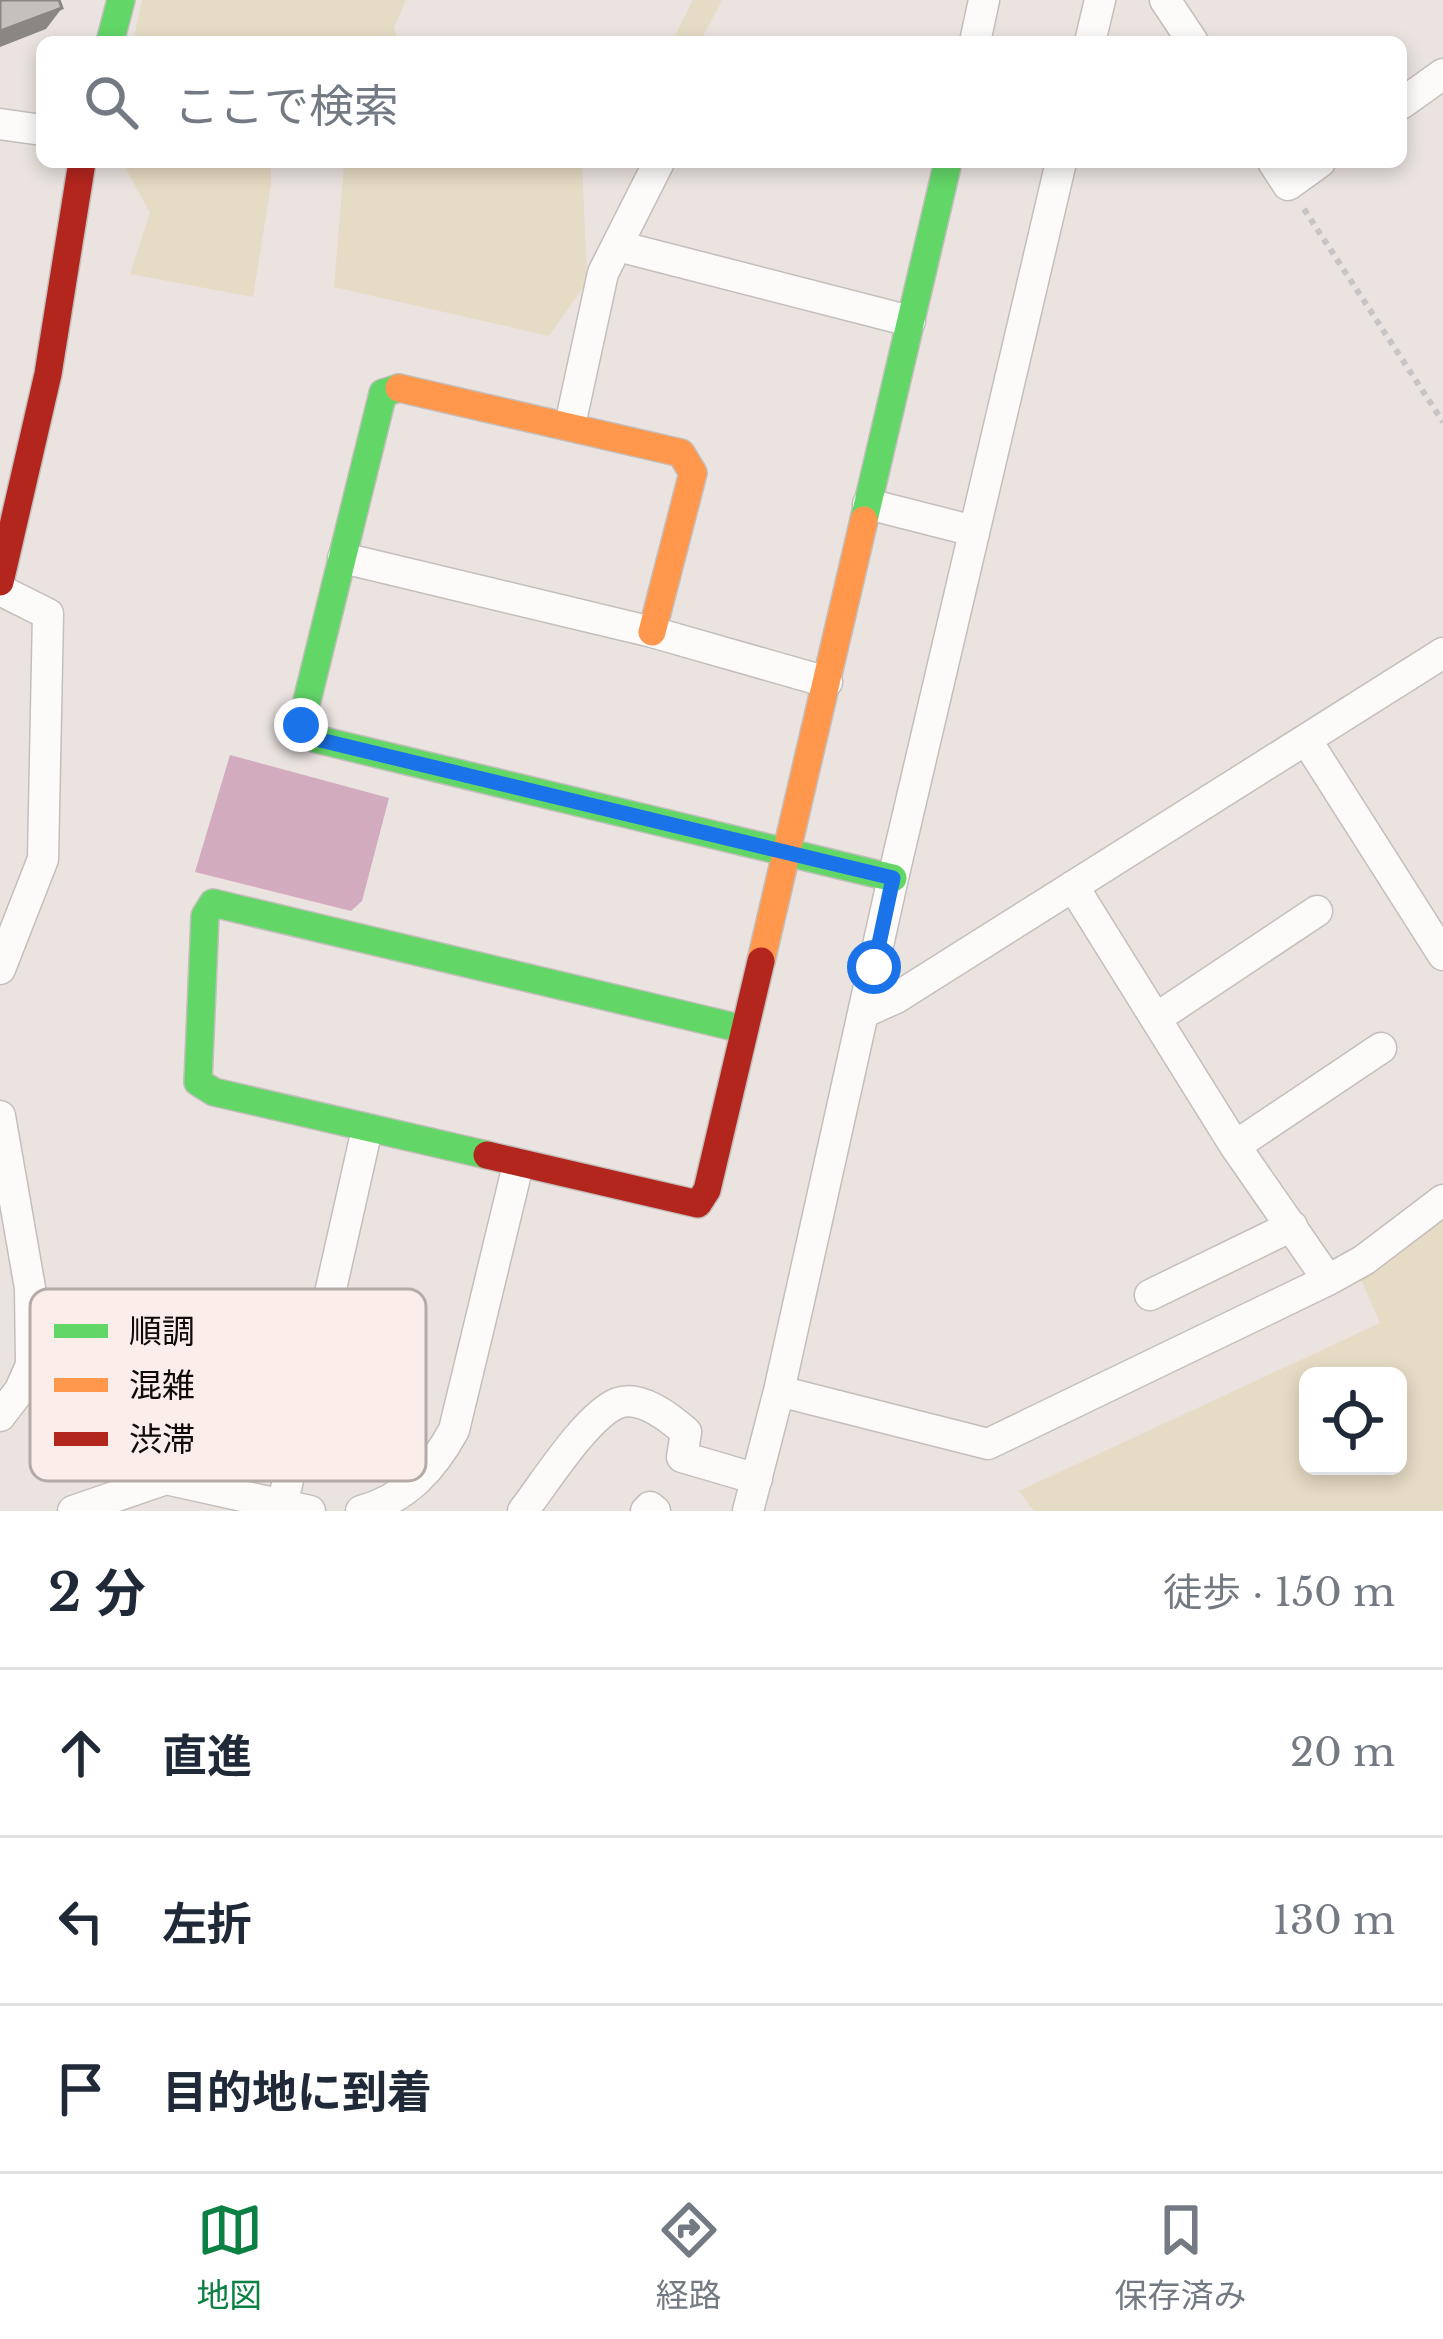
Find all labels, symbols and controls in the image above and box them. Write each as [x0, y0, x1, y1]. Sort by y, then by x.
search box [36, 36, 1407, 168]
icon: search [78, 69, 144, 135]
text: ここで検索 [174, 78, 399, 134]
route end [274, 698, 328, 752]
route start [847, 940, 901, 994]
legend [30, 1289, 426, 1481]
text: 順調 [129, 1311, 195, 1352]
text: 混雑 [129, 1365, 195, 1406]
map controls [1299, 1367, 1407, 1475]
button: locate [1299, 1367, 1407, 1475]
text: 渋滞 [129, 1419, 195, 1460]
text: 2 分 [48, 1562, 146, 1625]
text: 徒歩 · 150 m [1163, 1568, 1395, 1617]
icon: ahead [48, 1720, 114, 1786]
text: 直進 [162, 1728, 252, 1784]
text: 20 m [1290, 1728, 1395, 1777]
icon: left [48, 1888, 114, 1954]
text: 左折 [162, 1896, 252, 1952]
text: 130 m [1273, 1896, 1395, 1945]
icon: arrive [48, 2056, 114, 2122]
text: 目的地に到着 [162, 2064, 432, 2120]
tab: 地図 [197, 2197, 263, 2317]
tab: 経路 [656, 2197, 722, 2317]
tab: 保存済み [1115, 2197, 1247, 2317]

